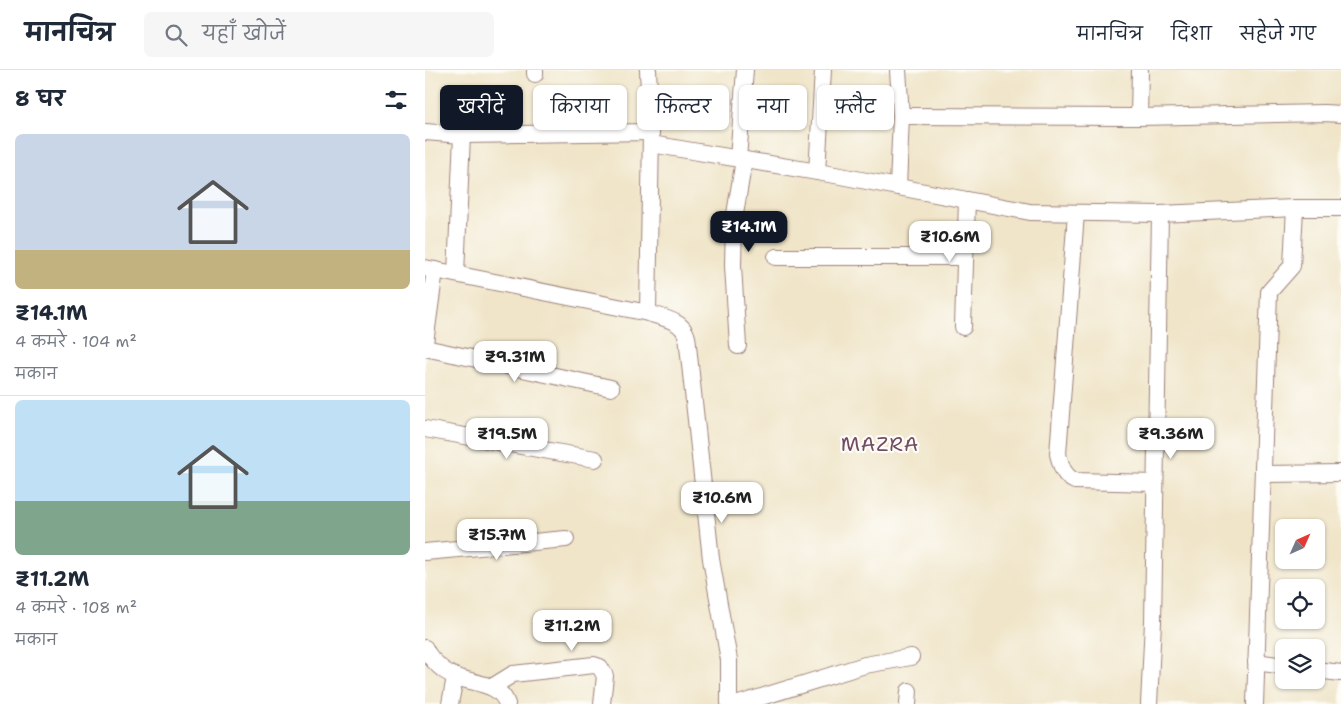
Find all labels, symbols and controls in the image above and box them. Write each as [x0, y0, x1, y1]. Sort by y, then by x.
search box [144, 12, 494, 57]
text: मानचित्र [25, 17, 114, 49]
icon: search [162, 21, 190, 49]
text: यहाँ खोजें [202, 21, 286, 46]
text: मानचित्र [1077, 22, 1143, 46]
text: दिशा [1171, 22, 1212, 46]
text: सहेजे गए [1240, 22, 1316, 46]
text: 8 घर [15, 85, 65, 113]
chip: खरीदें [440, 85, 523, 130]
chip: किराया [533, 85, 627, 130]
chip: फ़िल्टर [637, 85, 729, 130]
chip: नया [739, 85, 807, 130]
chip: फ़्लैट [817, 85, 894, 130]
icon: filters [382, 86, 410, 114]
icon: home [168, 167, 258, 257]
pin: ₹14.1M [708, 210, 790, 253]
text: ₹14.1M [721, 216, 777, 237]
pin: ₹10.6M [909, 220, 991, 263]
text: ₹10.6M [920, 226, 980, 247]
text: ₹14.1M [15, 299, 88, 327]
text: 4 कमरे · 104 m² [15, 331, 137, 352]
pin: ₹9.31M [474, 340, 556, 383]
text: ₹9.31M [485, 346, 545, 367]
text: मकान [15, 363, 57, 384]
pin: ₹19.5M [466, 418, 548, 460]
pin: ₹9.36M [1130, 418, 1212, 460]
text: ₹19.5M [477, 423, 537, 444]
text: ₹9.36M [1138, 423, 1204, 444]
district label: MAZRA [841, 431, 919, 457]
icon: home [168, 432, 258, 522]
pin: ₹10.6M [681, 482, 763, 524]
text: ₹10.6M [692, 487, 752, 508]
pin: ₹15.7M [456, 518, 538, 561]
north arrow [1275, 519, 1325, 569]
map controls [1275, 519, 1325, 689]
text: ₹15.7M [468, 524, 526, 545]
text: ₹11.2M [15, 565, 89, 593]
button: locate [1275, 579, 1325, 629]
text: 4 कमरे · 108 m² [15, 597, 137, 618]
pin: ₹11.2M [531, 610, 613, 652]
text: ₹11.2M [544, 615, 600, 636]
text: मकान [15, 629, 57, 650]
button: layers [1275, 639, 1325, 689]

